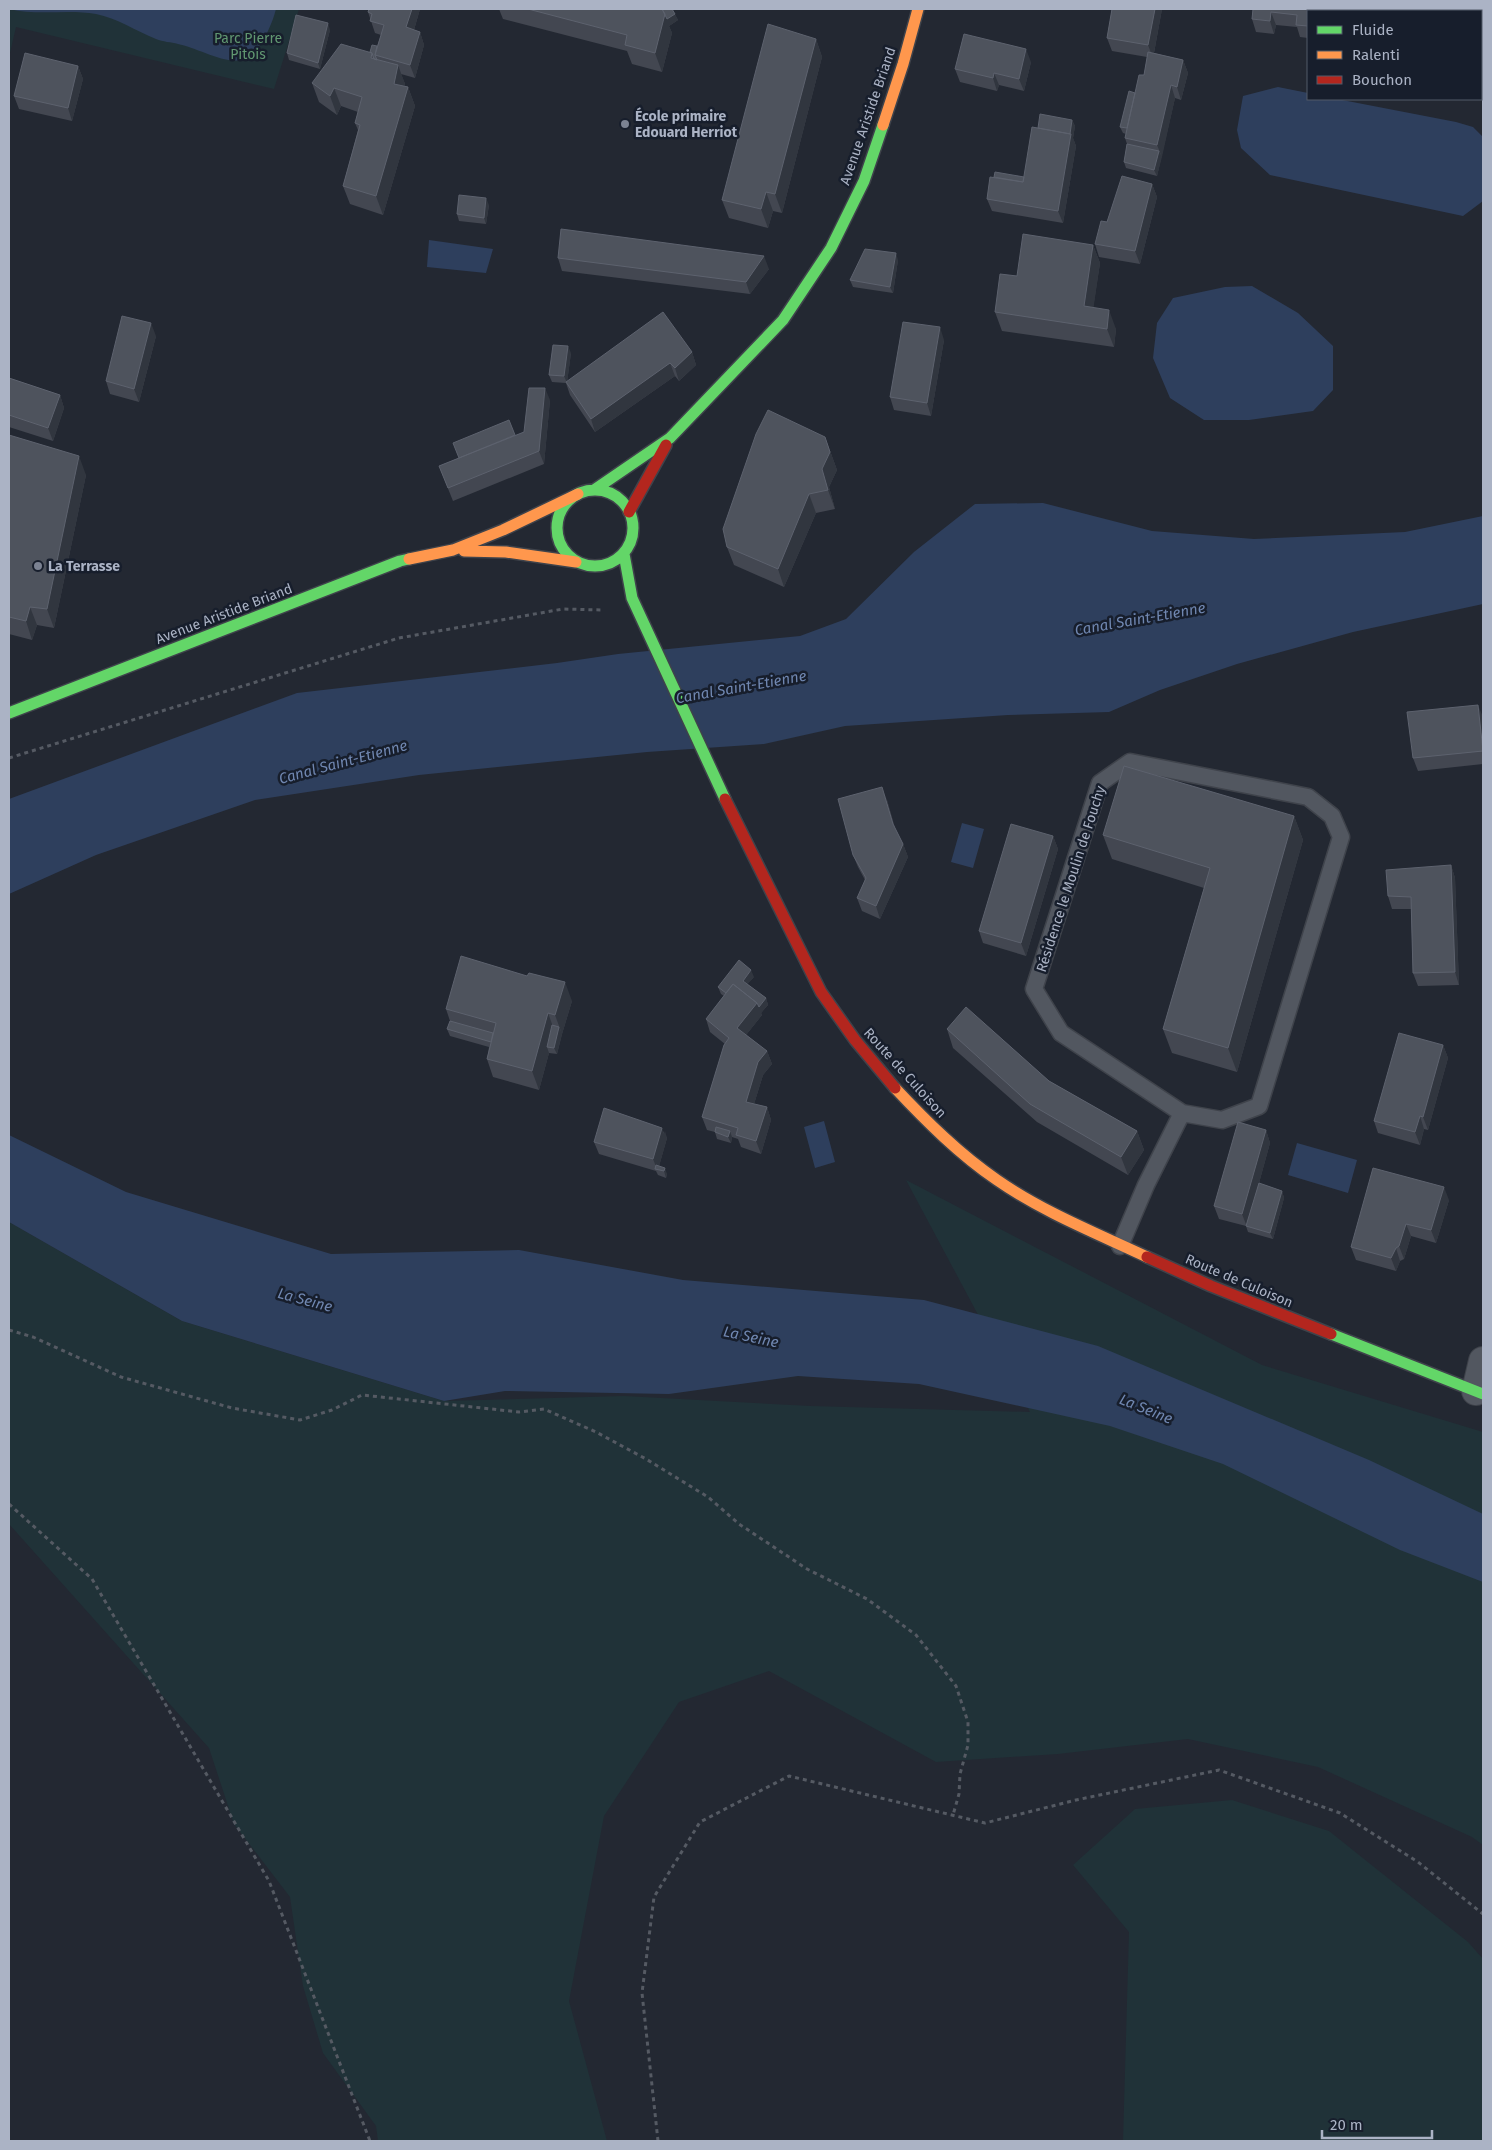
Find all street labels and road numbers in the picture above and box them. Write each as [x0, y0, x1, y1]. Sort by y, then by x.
street label: Avenue Aristide Briand [836, 45, 900, 187]
street label: Avenue Aristide Briand [153, 580, 295, 648]
street label: Résidence le Moulin de Fouchy [1033, 784, 1109, 974]
street label: Route de Culoison [860, 1024, 950, 1122]
street label: Route de Culoison [1183, 1251, 1295, 1311]

